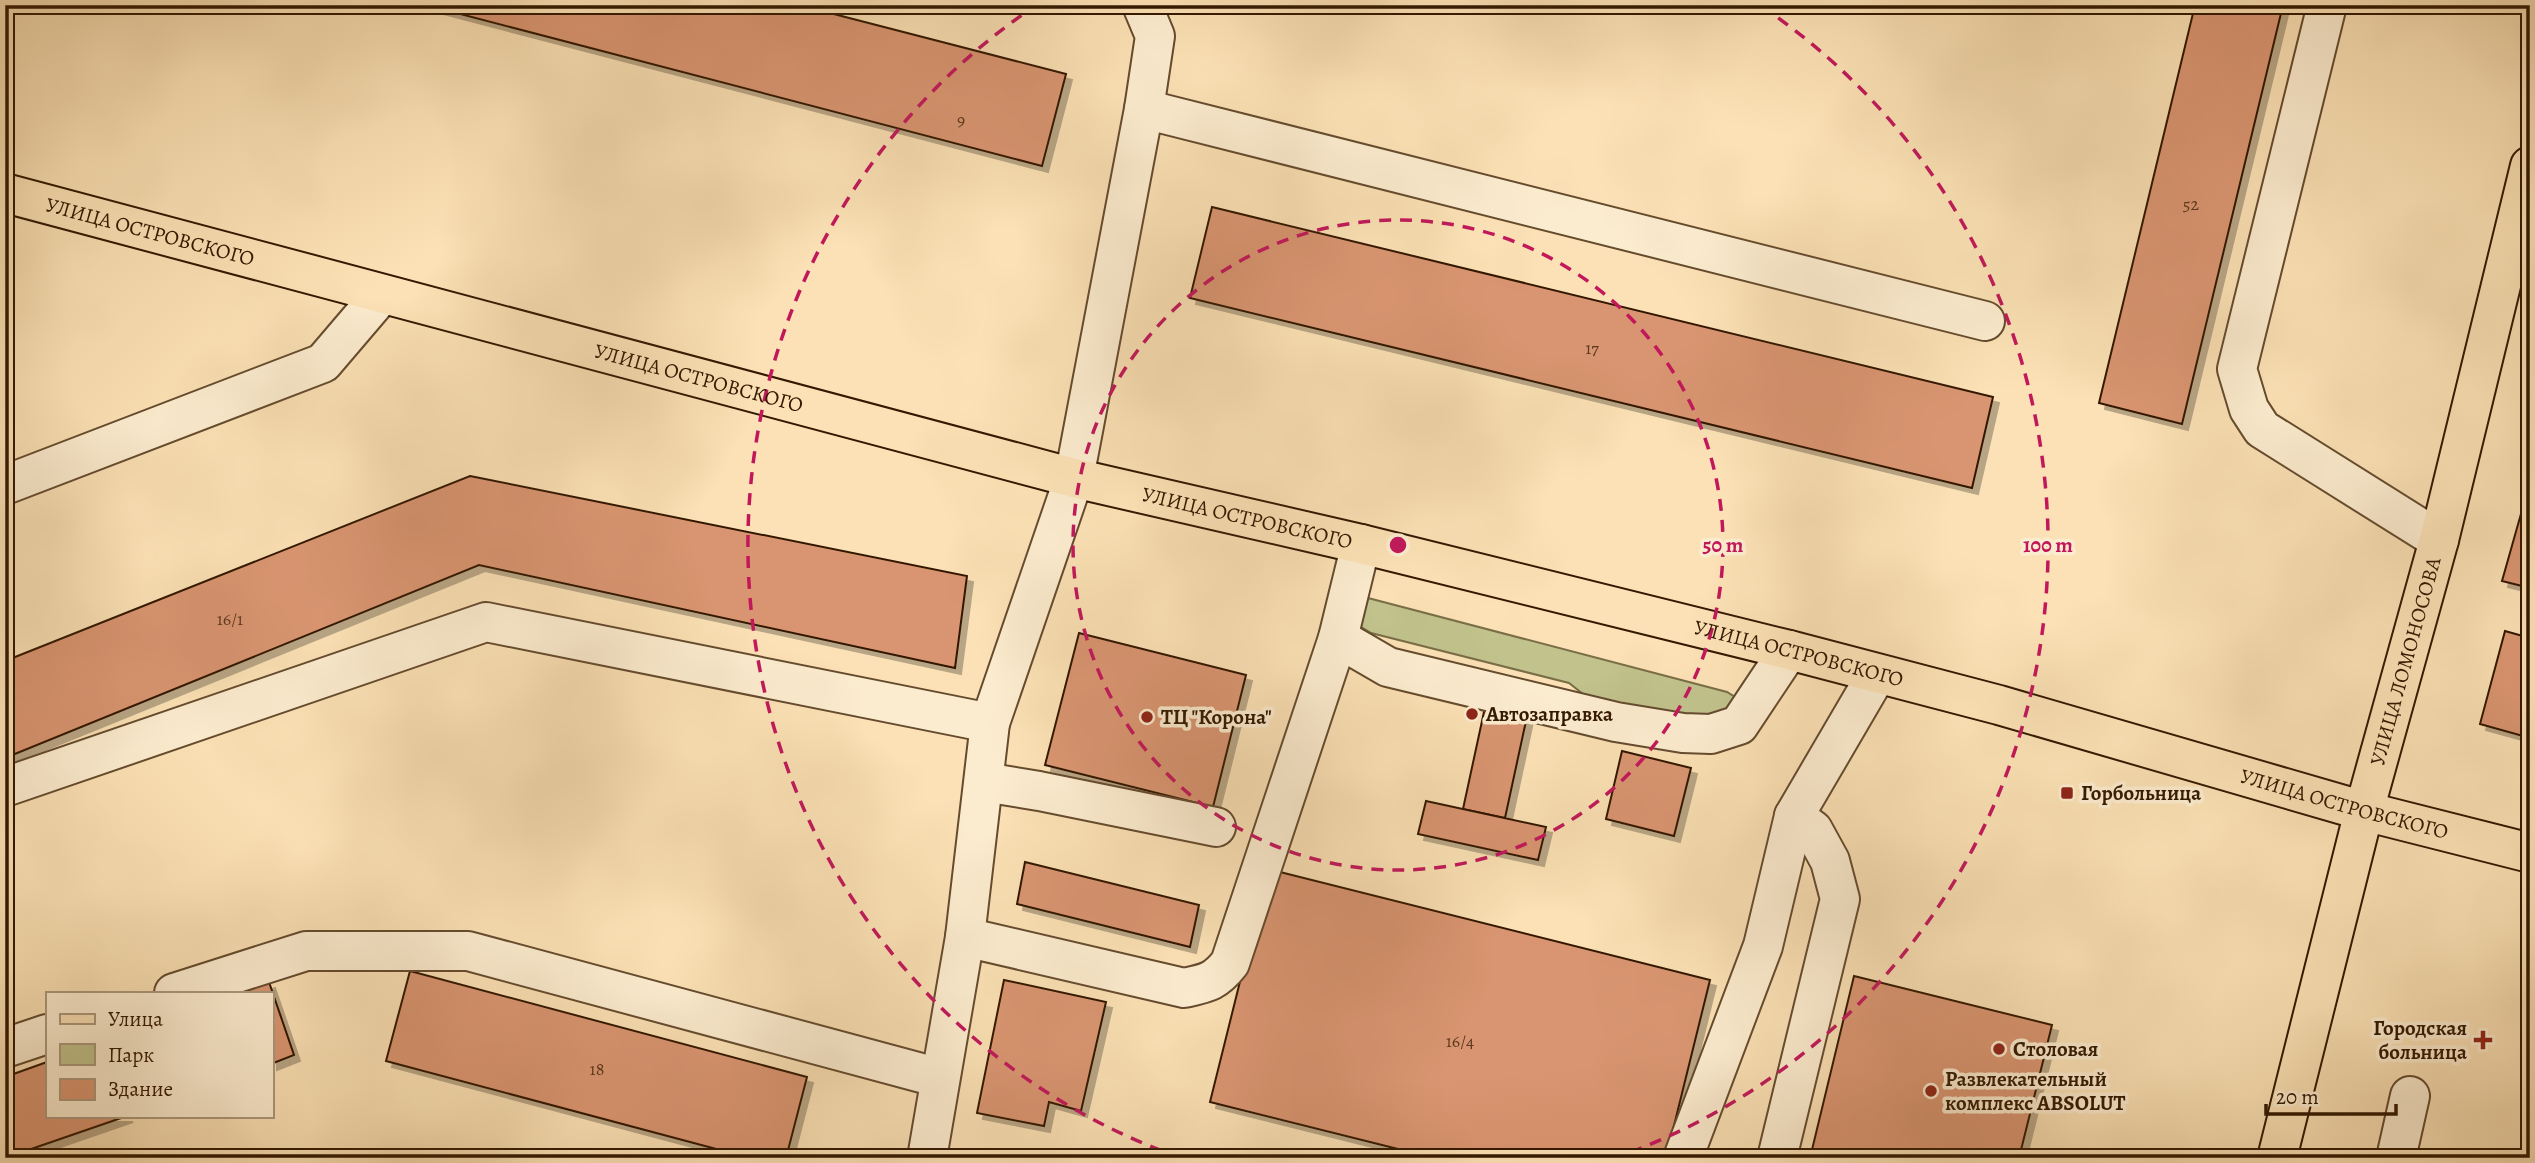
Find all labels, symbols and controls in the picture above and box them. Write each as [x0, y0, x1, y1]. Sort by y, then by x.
house number: 9 [957, 108, 965, 132]
street label: УЛИЦА ОСТРОВСКОГО [42, 190, 257, 273]
house number: 52 [2183, 192, 2200, 216]
house number: 17 [1585, 336, 1599, 360]
street label: УЛИЦА ОСТРОВСКОГО [591, 337, 806, 419]
street label: УЛИЦА ОСТРОВСКОГО [1139, 480, 1355, 556]
text: 50 m [1703, 531, 1744, 559]
text: 100 m [2023, 531, 2073, 559]
centre of rings [1386, 533, 1410, 557]
street label: УЛИЦА ЛОМОНОСОВА [2363, 553, 2448, 769]
house number: 16/1 [217, 607, 243, 631]
street label: УЛИЦА ОСТРОВСКОГО [1691, 613, 1906, 693]
place label: Автозаправка [1485, 700, 1613, 728]
place label: ТЦ "Корона" [1161, 703, 1272, 731]
marker: Автозаправка [1464, 706, 1480, 722]
marker: ТЦ "Корона" [1139, 709, 1155, 725]
street label: УЛИЦА ОСТРОВСКОГО [2237, 762, 2451, 846]
place label: Горбольница [2081, 779, 2201, 807]
marker: Горбольница [2059, 785, 2075, 801]
legend [46, 992, 273, 1118]
text: Улица [108, 1005, 163, 1033]
place label: Городская больница [2373, 1014, 2467, 1066]
house number: 16/4 [1446, 1029, 1474, 1053]
marker: Городская больница [2473, 1030, 2493, 1050]
place label: Столовая [2013, 1035, 2098, 1063]
text: Парк [108, 1041, 154, 1069]
marker: Столовая [1991, 1041, 2007, 1057]
house number: 18 [590, 1057, 604, 1081]
place label: Развлекательный комплекс ABSOLUT [1945, 1065, 2126, 1117]
scale bar [2266, 1072, 2395, 1116]
text: Здание [108, 1075, 173, 1103]
marker: Развлекательный комплекс ABSOLUT [1923, 1083, 1939, 1099]
text: 20 m [2276, 1083, 2319, 1111]

